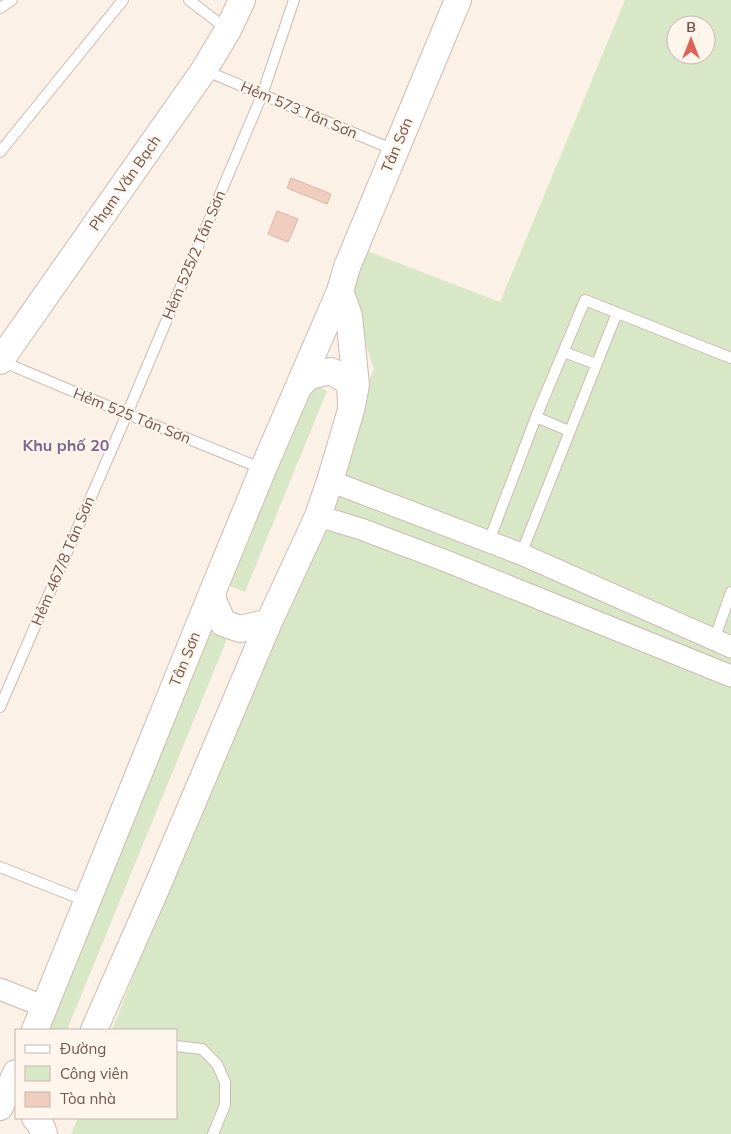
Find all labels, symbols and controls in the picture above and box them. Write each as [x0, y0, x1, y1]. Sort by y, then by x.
north arrow [666, 15, 716, 65]
text: B [686, 18, 696, 36]
street label: Hẻm 573 Tân Sơn [238, 76, 360, 143]
street label: Tân Sơn [377, 115, 417, 175]
street label: Phạm Văn Bạch [85, 131, 165, 234]
street label: Hẻm 525/2 Tân Sơn [158, 187, 229, 322]
street label: Hẻm 525 Tân Sơn [71, 383, 194, 448]
district label: Khu phố 20 [23, 435, 109, 455]
street label: Hẻm 467/8 Tân Sơn [27, 493, 98, 628]
street label: Tân Sơn [165, 629, 204, 689]
legend [15, 1029, 178, 1119]
text: Đường [60, 1039, 106, 1058]
text: Công viên [60, 1064, 129, 1083]
text: Tòa nhà [60, 1089, 116, 1108]

